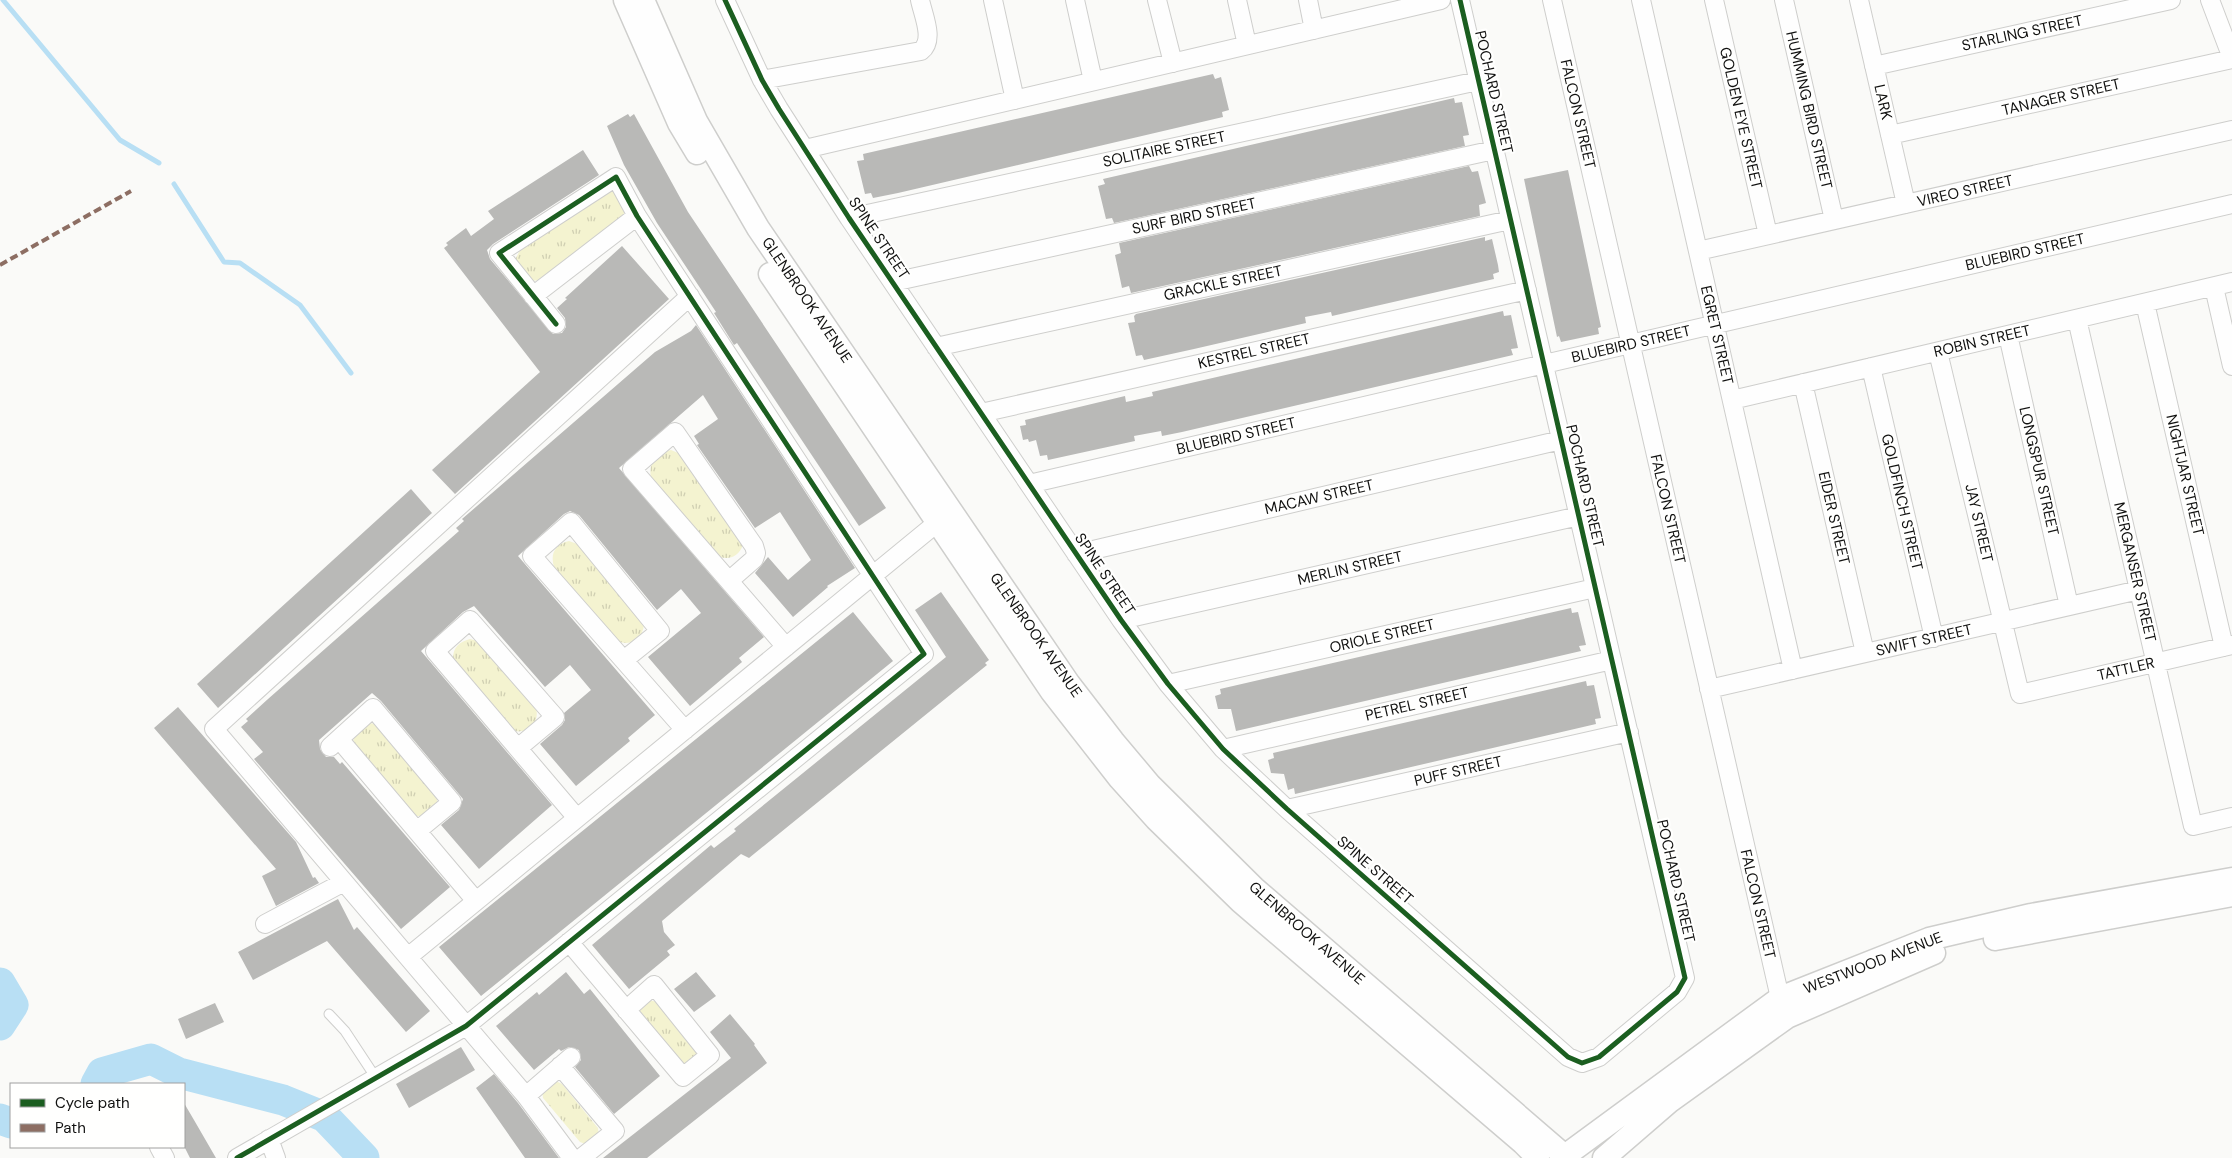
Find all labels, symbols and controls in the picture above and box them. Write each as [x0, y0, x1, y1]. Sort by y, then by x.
street label: STARLING STREET [1960, 10, 2084, 56]
street label: POCHARD STREET [1470, 29, 1518, 155]
street label: HUMMING BIRD STREET [1781, 29, 1837, 191]
street label: GOLDEN EYE STREET [1715, 45, 1767, 191]
street label: FALCON STREET [1556, 57, 1600, 171]
street label: TANAGER STREET [2000, 74, 2122, 120]
street label: LARK [1869, 82, 1897, 122]
street label: SOLITAIRE STREET [1101, 126, 1227, 172]
street label: VIREO STREET [1915, 170, 2015, 212]
street label: SPINE STREET [844, 193, 914, 283]
street label: SURF BIRD STREET [1130, 193, 1258, 239]
street label: BLUEBIRD STREET [1963, 229, 2087, 275]
street label: GLENBROOK AVENUE [757, 233, 857, 367]
street label: GRACKLE STREET [1162, 261, 1284, 305]
street label: EGRET STREET [1696, 284, 1738, 386]
street label: ROBIN STREET [1932, 320, 2032, 362]
street label: BLUEBIRD STREET [1569, 321, 1693, 367]
street label: KESTREL STREET [1196, 328, 1312, 374]
street label: LONGSPUR STREET [2014, 405, 2064, 537]
street label: NIGHTJAR STREET [2161, 412, 2209, 538]
street label: BLUEBIRD STREET [1174, 413, 1298, 459]
street label: POCHARD STREET [1561, 423, 1609, 549]
street label: GOLDFINCH STREET [1877, 432, 1927, 572]
street label: FALCON STREET [1646, 452, 1690, 566]
street label: EIDER STREET [1814, 470, 1854, 566]
street label: MACAW STREET [1263, 475, 1375, 519]
street label: JAY STREET [1960, 482, 1998, 564]
street label: MERGANSER STREET [2109, 500, 2161, 644]
street label: SPINE STREET [1070, 529, 1140, 619]
street label: MERLIN STREET [1296, 546, 1404, 590]
street label: GLENBROOK AVENUE [985, 569, 1087, 701]
street label: ORIOLE STREET [1328, 614, 1436, 658]
street label: SWIFT STREET [1874, 619, 1974, 661]
street label: TATTLER [2095, 653, 2157, 685]
street label: PETREL STREET [1363, 682, 1471, 726]
street label: PUFF STREET [1412, 751, 1504, 791]
street label: POCHARD STREET [1652, 818, 1700, 944]
street label: SPINE STREET [1333, 831, 1417, 909]
street label: FALCON STREET [1736, 847, 1780, 961]
street label: GLENBROOK AVENUE [1245, 877, 1369, 989]
street label: WESTWOOD AVENUE [1801, 927, 1945, 999]
legend [10, 1083, 185, 1148]
text: Cycle path [55, 1093, 130, 1113]
text: Path [55, 1118, 86, 1138]

